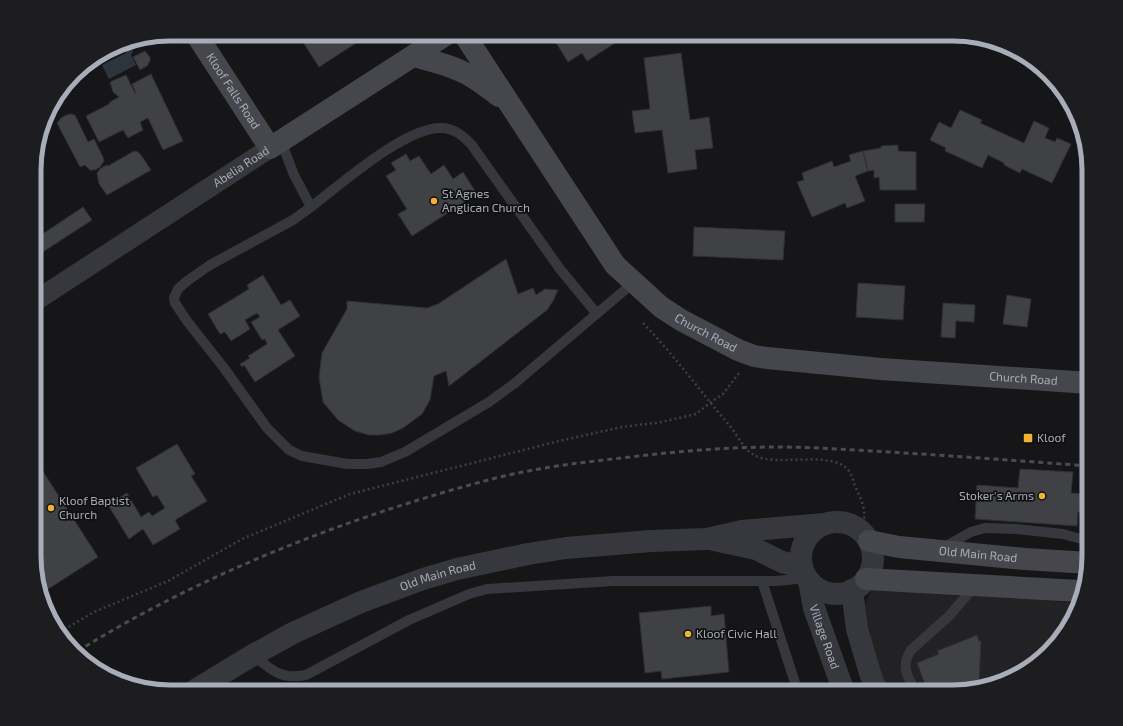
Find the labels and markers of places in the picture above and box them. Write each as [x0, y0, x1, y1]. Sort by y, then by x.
place label: St Agnes Anglican Church [442, 186, 530, 214]
marker: St Agnes Anglican Church [429, 196, 439, 206]
place label: Kloof [1037, 430, 1066, 444]
marker: Kloof [1022, 432, 1034, 444]
place label: Stoker's Arms [959, 488, 1034, 502]
marker: Stoker's Arms [1037, 491, 1047, 501]
place label: Kloof Baptist Church [59, 493, 130, 521]
marker: Kloof Baptist Church [46, 503, 56, 513]
place label: Kloof Civic Hall [696, 626, 777, 640]
marker: Kloof Civic Hall [683, 629, 693, 639]

